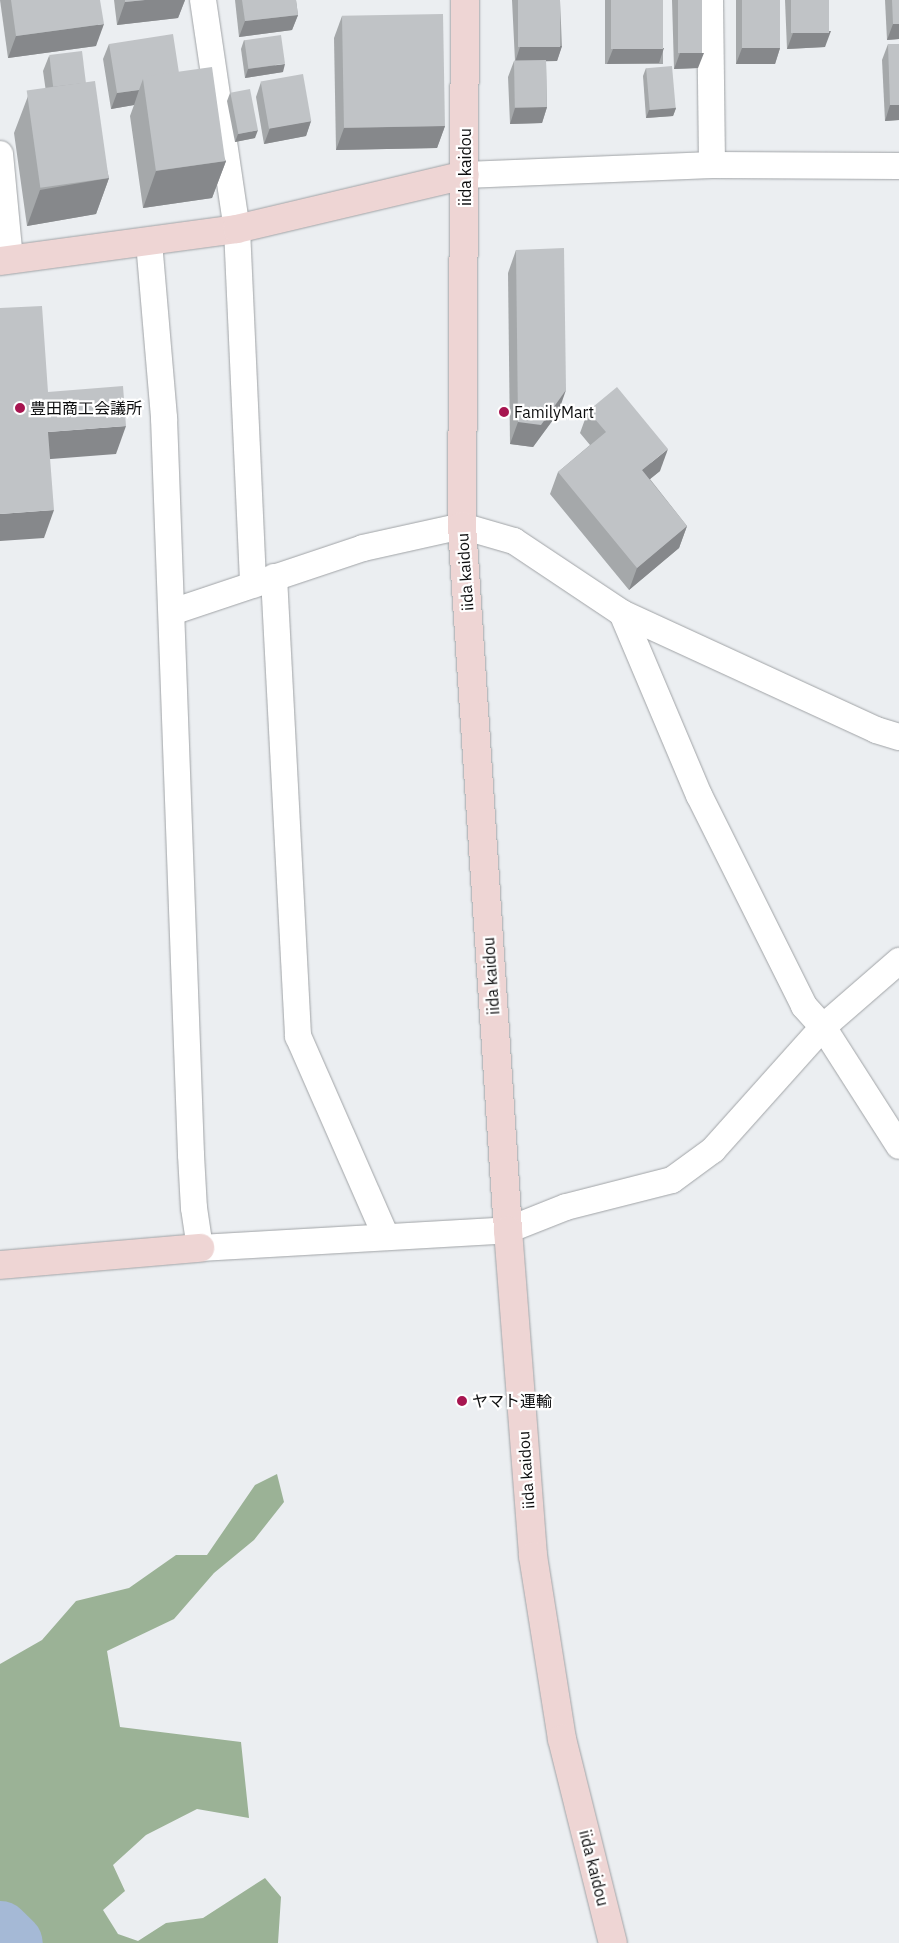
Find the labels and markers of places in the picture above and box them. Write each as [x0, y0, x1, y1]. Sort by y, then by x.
place label: 豊田商工会議所 [30, 398, 142, 418]
marker: 豊田商工会議所 [14, 402, 26, 414]
place label: FamilyMart [514, 402, 594, 422]
marker: FamilyMart [498, 406, 510, 418]
place label: ヤマト運輸 [472, 1391, 552, 1411]
marker: ヤマト運輸 [456, 1395, 468, 1407]

